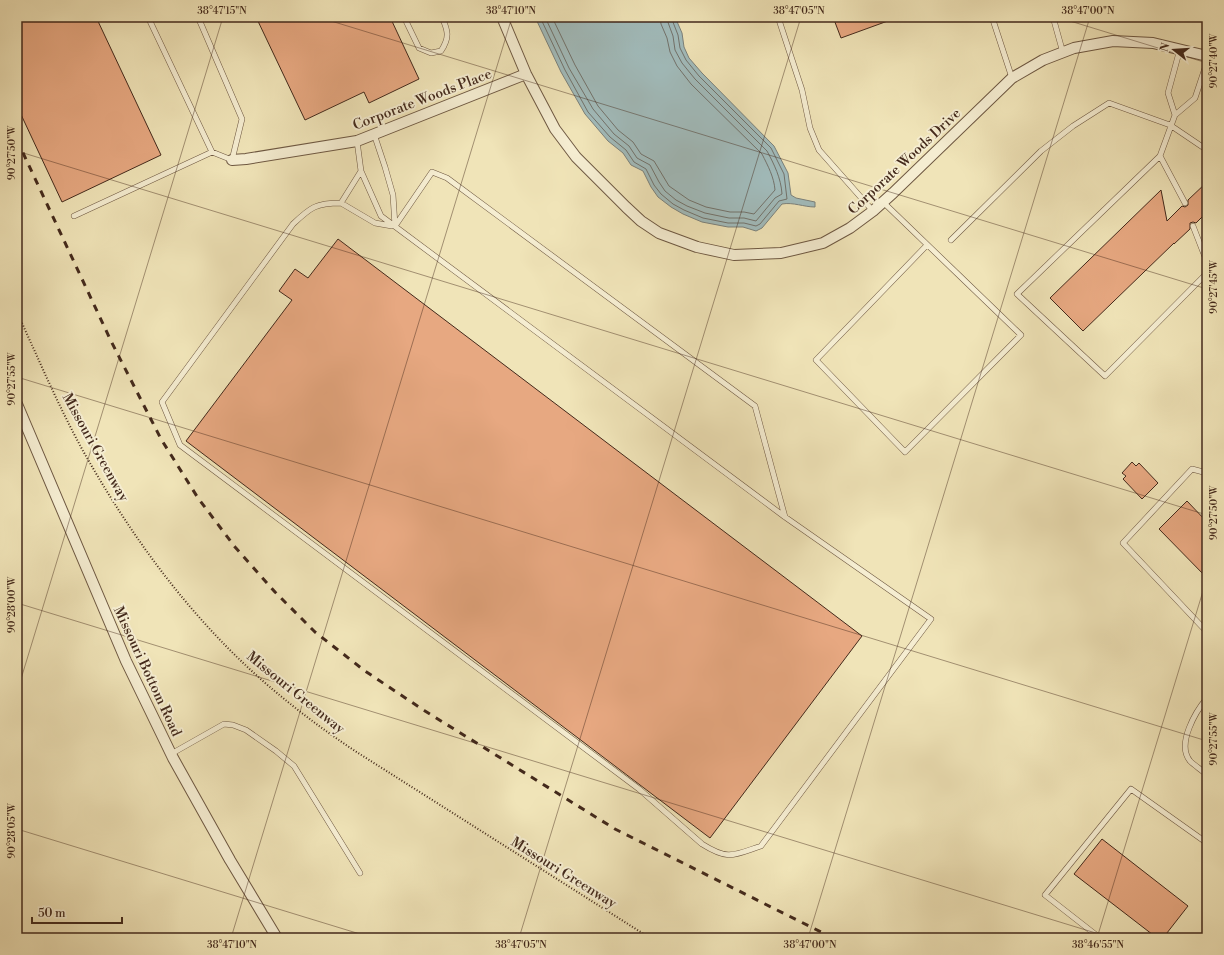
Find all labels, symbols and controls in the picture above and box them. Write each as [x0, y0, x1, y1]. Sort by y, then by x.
text: 38°47'15"N [197, 5, 247, 17]
text: 38°47'10"N [486, 5, 537, 17]
text: 38°47'05"N [773, 5, 825, 17]
text: 38°47'00"N [1062, 5, 1115, 17]
north arrow [1154, 30, 1194, 70]
text: 90°27'40"W [1208, 33, 1220, 88]
text: N [1157, 41, 1173, 54]
street label: Corporate Woods Place [350, 65, 494, 135]
street label: Corporate Woods Drive [844, 105, 965, 219]
text: 90°27'50"W [6, 125, 18, 180]
text: 90°27'45"W [1208, 259, 1220, 314]
text: 90°27'55"W [6, 351, 18, 406]
street label: Missouri Greenway [58, 390, 132, 505]
text: 90°27'50"W [1208, 485, 1220, 540]
text: 90°28'00"W [6, 576, 18, 633]
street label: Missouri Bottom Road [109, 603, 185, 740]
street label: Missouri Greenway [243, 648, 348, 738]
text: 90°27'55"W [1208, 711, 1220, 766]
text: 90°28'05"W [6, 802, 18, 859]
street label: Missouri Greenway [507, 833, 620, 913]
scale bar [32, 899, 122, 925]
text: 50 m [38, 906, 66, 921]
text: 38°47'10"N [207, 939, 258, 951]
text: 38°47'05"N [495, 939, 547, 951]
text: 38°47'00"N [784, 939, 837, 951]
text: 38°46'55"N [1072, 939, 1125, 951]

